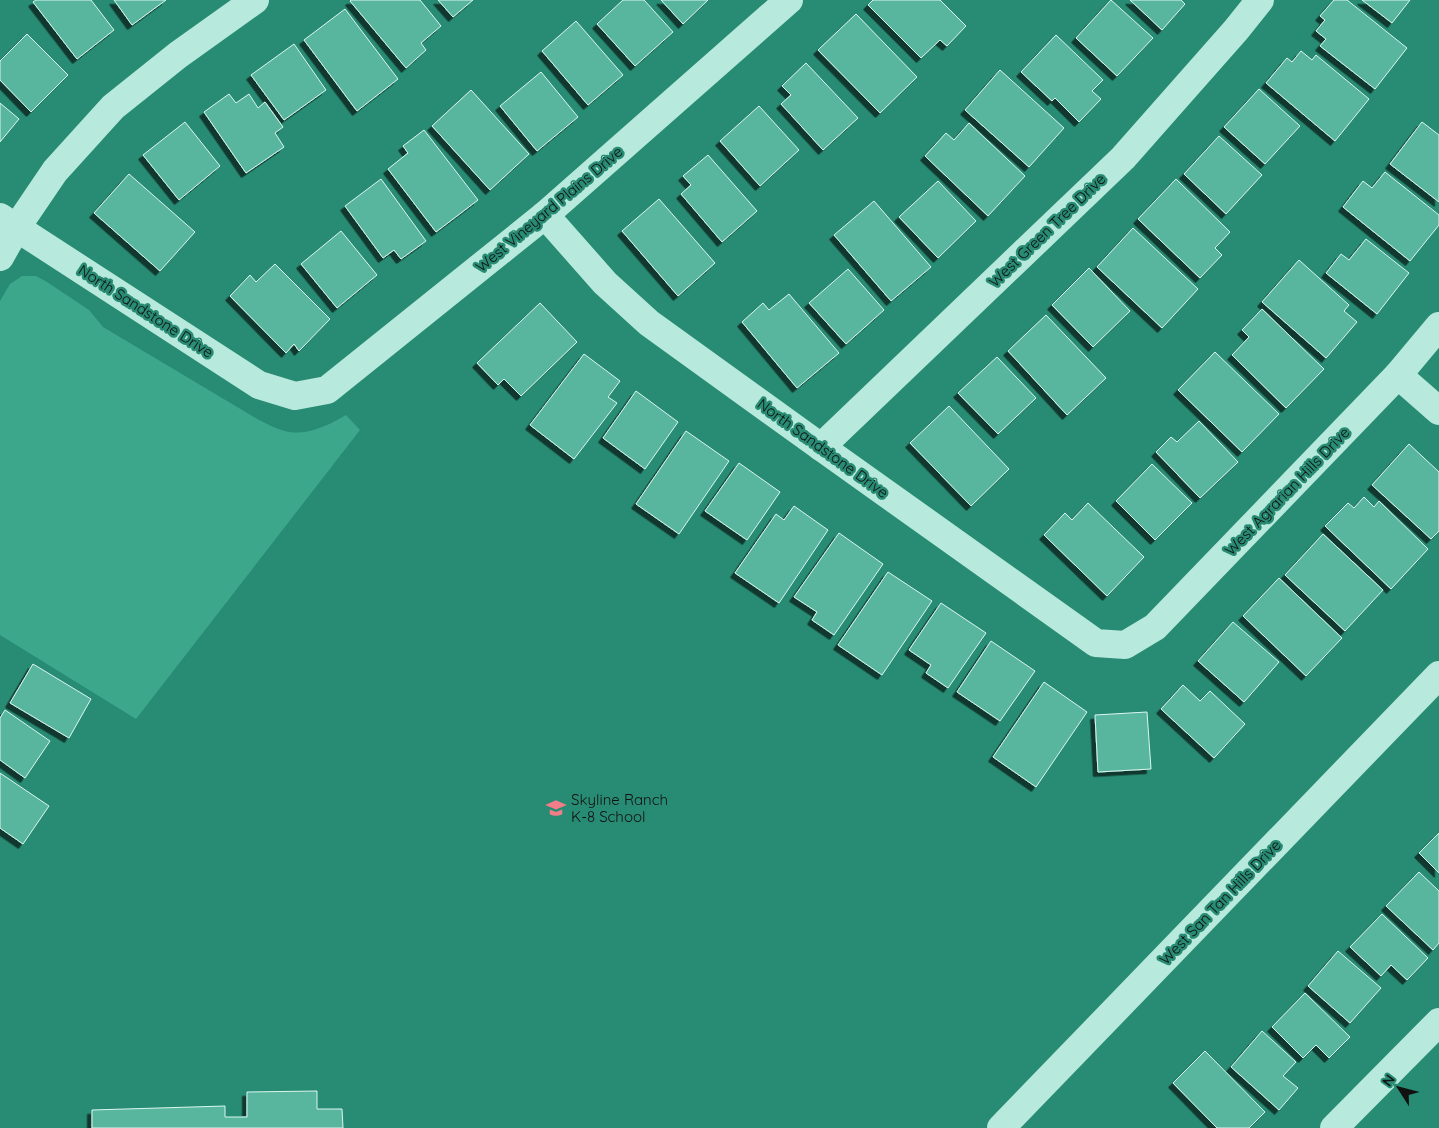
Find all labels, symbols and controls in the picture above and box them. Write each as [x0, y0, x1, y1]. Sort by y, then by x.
street label: West Vineyard Plains Drive [472, 142, 626, 276]
street label: West Green Tree Drive [985, 169, 1109, 291]
street label: North Sandstone Drive [75, 260, 217, 362]
street label: North Sandstone Drive [754, 394, 892, 502]
street label: West Agrarian Hills Drive [1221, 423, 1353, 559]
place label: Skyline Ranch K-8 School [571, 790, 668, 826]
school or university icon: Skyline Ranch K-8 School [545, 797, 567, 819]
street label: West San Tan Hills Drive [1155, 835, 1285, 969]
north arrow [1374, 1063, 1424, 1113]
text: N [1378, 1071, 1399, 1090]

